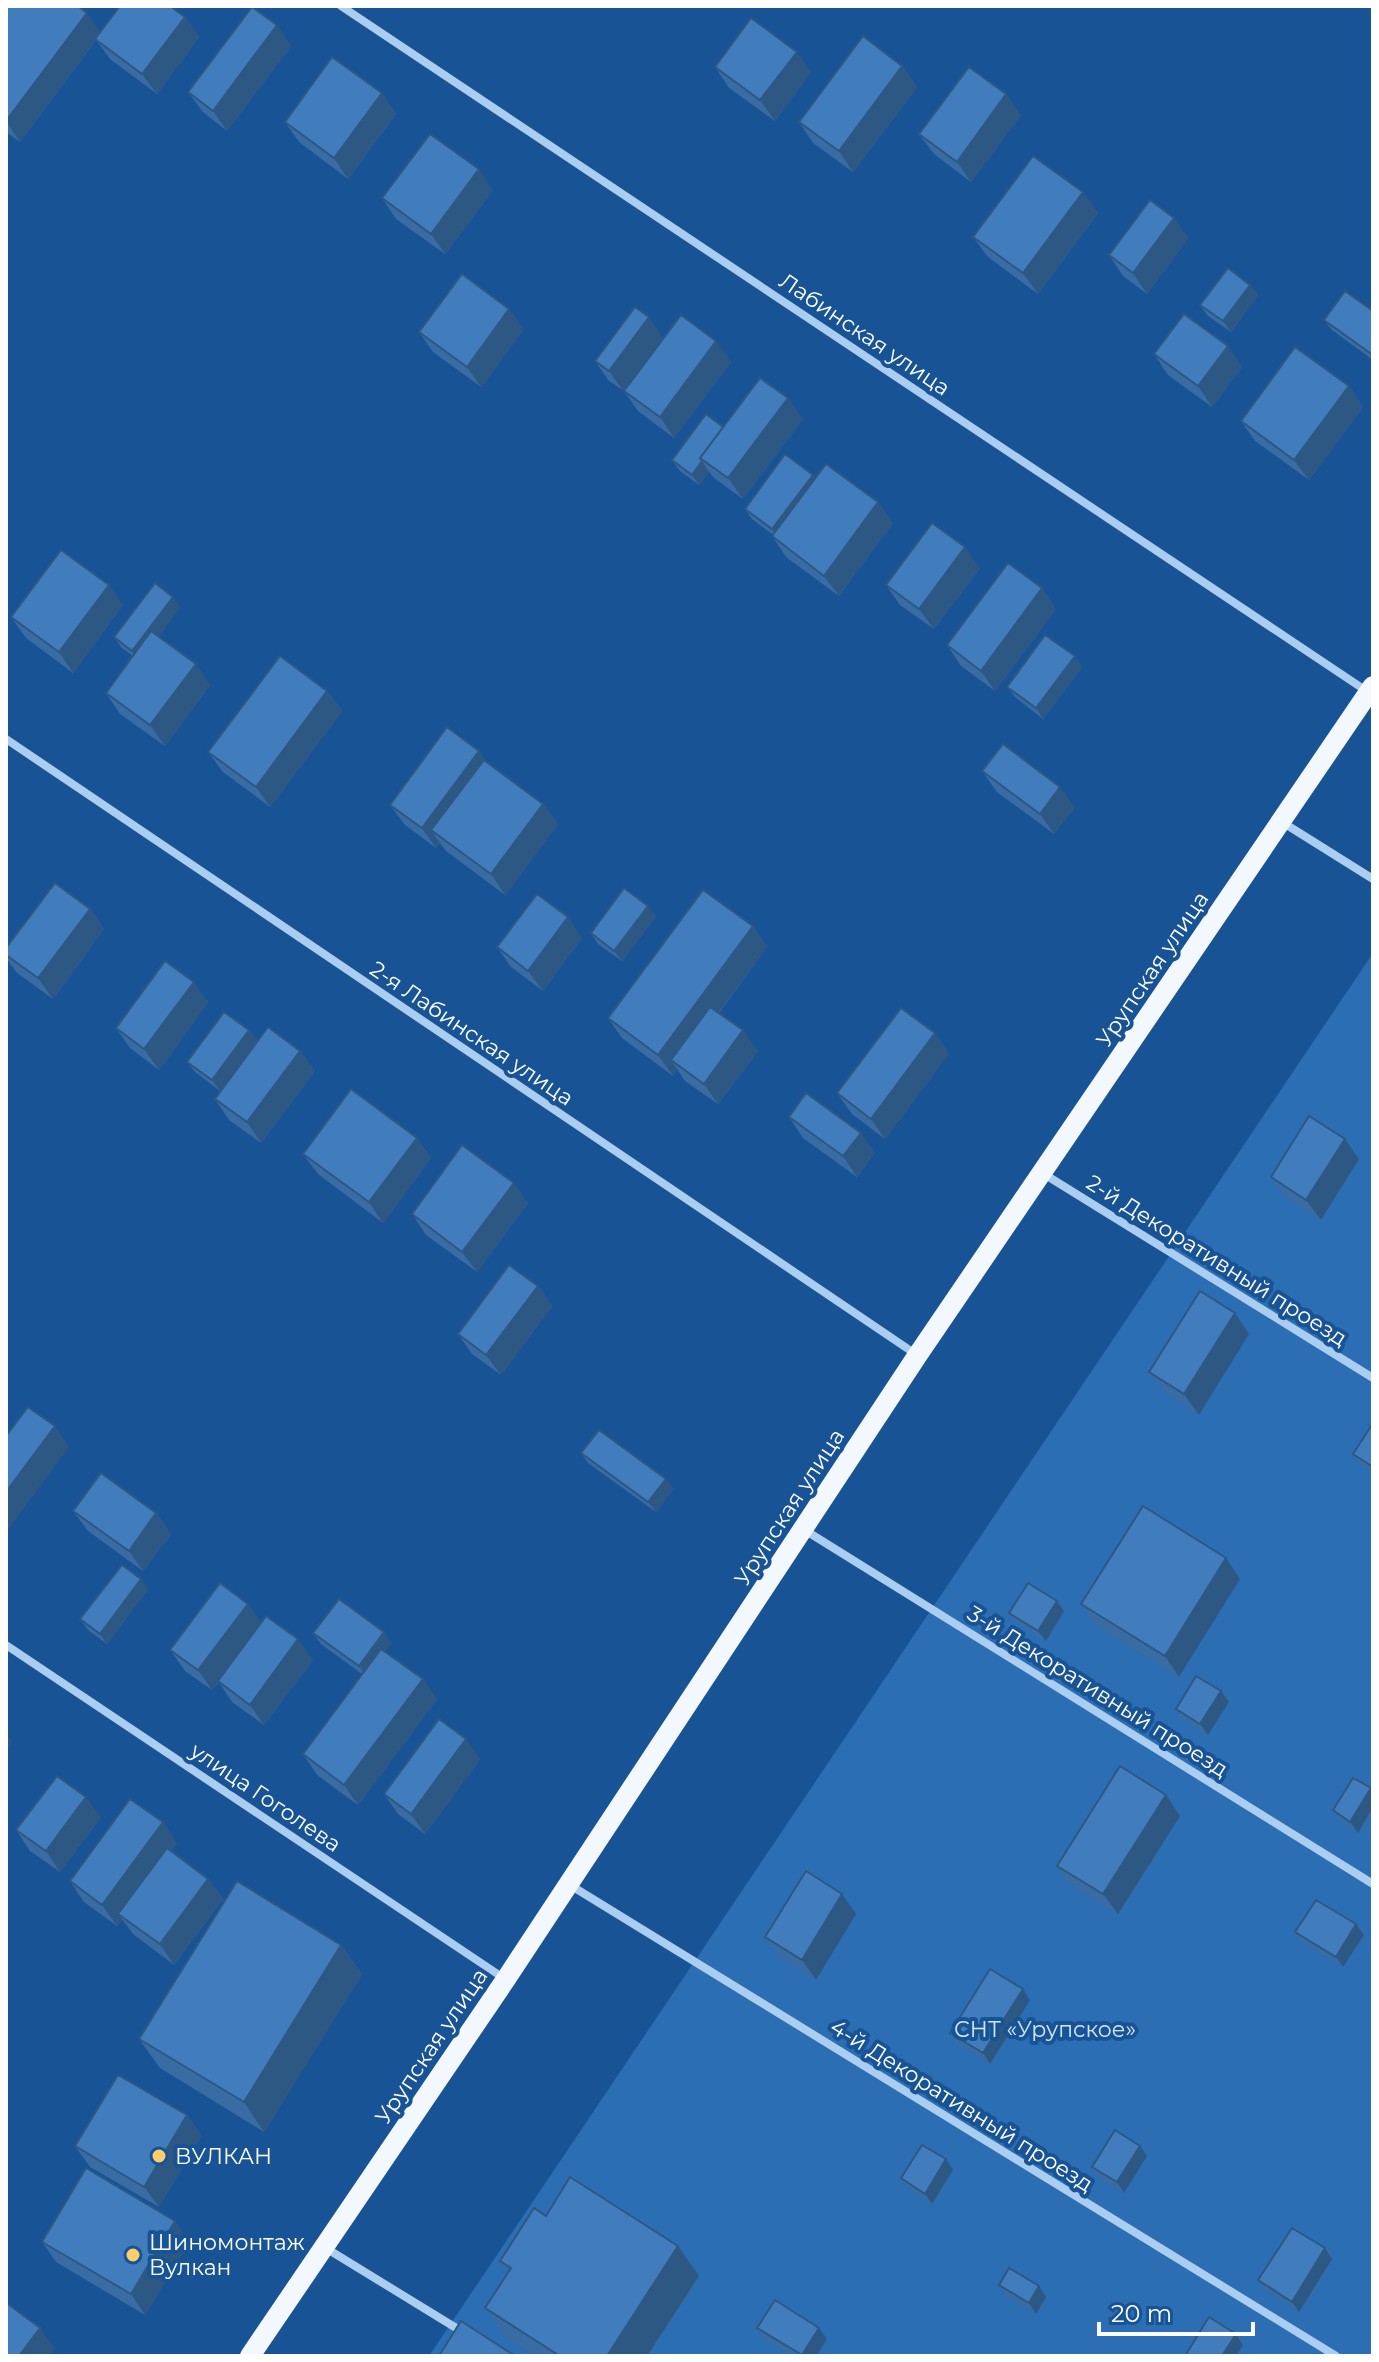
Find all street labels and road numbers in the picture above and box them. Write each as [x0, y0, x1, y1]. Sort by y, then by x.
street label: Лабинская улица [774, 267, 955, 402]
street label: Урупская улица [1090, 886, 1214, 1052]
street label: 2-я Лабинская улица [365, 955, 579, 1112]
street label: 2-й Декоративный проезд [1081, 1169, 1352, 1352]
street label: Урупская улица [729, 1424, 850, 1591]
street label: 3-й Декоративный проезд [962, 1600, 1233, 1783]
street label: улица Гоголева [184, 1736, 346, 1858]
street label: Урупская улица [369, 1963, 493, 2129]
street label: 4-й Декоративный проезд [825, 2013, 1098, 2198]

